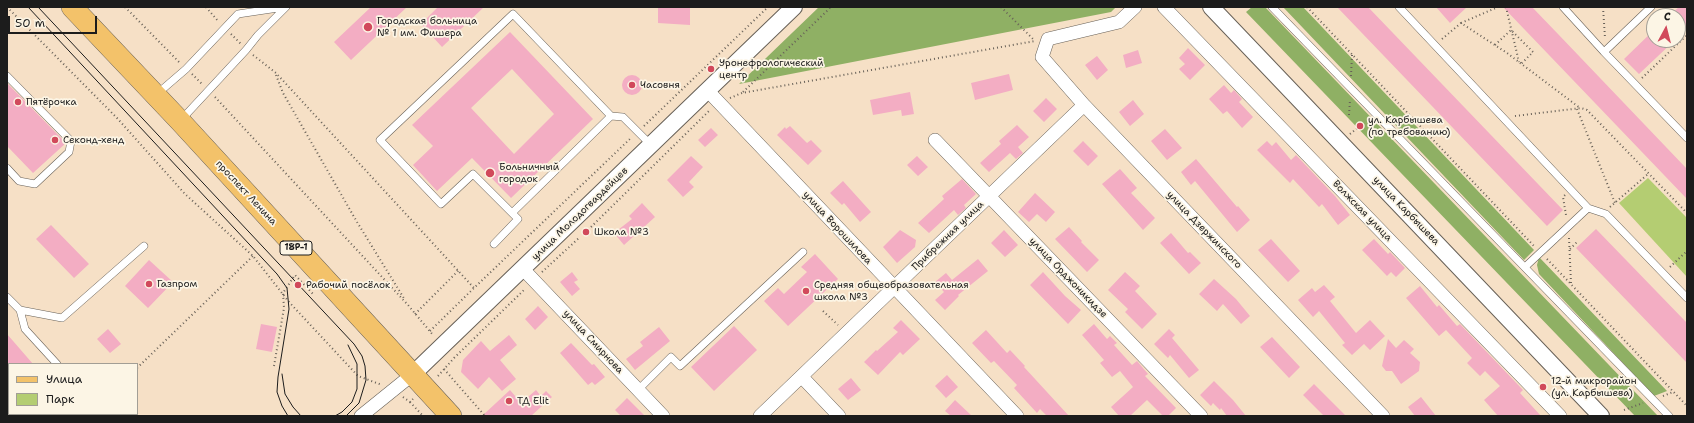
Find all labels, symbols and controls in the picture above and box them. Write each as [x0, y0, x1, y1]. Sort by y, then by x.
scale bar [10, 8, 99, 34]
north arrow [1646, 8, 1686, 48]
text: С [1663, 9, 1672, 24]
text: 50 m [15, 15, 45, 31]
place label: Городская больница № 1 им. Фишера [377, 15, 477, 38]
marker: Городская больница № 1 им. Фишера [362, 21, 374, 33]
place label: Уронефрологический центр [719, 57, 824, 80]
marker: Уронефрологический центр [706, 64, 716, 74]
place label: Часовня [640, 79, 680, 91]
marker: Часовня [627, 80, 637, 90]
place label: Пятёрочка [26, 96, 77, 108]
marker: Пятёрочка [13, 97, 23, 107]
place label: ул. Карбышева (по требованию) [1368, 114, 1450, 138]
marker: ул. Карбышева (по требованию) [1355, 121, 1365, 131]
place label: Секонд-хенд [63, 134, 124, 146]
marker: Секонд-хенд [50, 135, 60, 145]
street label: проспект Ленина [213, 158, 279, 228]
place label: Больничный городок [499, 161, 559, 184]
street label: улица Молодогвардейцев [529, 165, 631, 263]
marker: Больничный городок [484, 167, 496, 179]
street label: улица Карбышева [1370, 174, 1442, 248]
street label: Волжская улица [1330, 178, 1394, 244]
street label: улица Ворошилова [800, 189, 874, 267]
street label: улица Дзержинского [1164, 189, 1244, 271]
street label: Прибрежная улица [910, 199, 986, 273]
place label: Школа №3 [594, 226, 649, 238]
marker: Школа №3 [581, 227, 591, 237]
street label: улица Орджоникидзе [1026, 235, 1110, 321]
road number: 18Р-1 [280, 241, 312, 255]
place label: Газпром [157, 278, 197, 290]
marker: Газпром [144, 279, 154, 289]
place label: Рабочий посёлок [306, 279, 390, 291]
place label: Средняя общеобразовательная школа №3 [814, 279, 969, 302]
marker: Рабочий посёлок [293, 280, 303, 290]
marker: Средняя общеобразовательная школа №3 [801, 286, 811, 296]
street label: улица Смирнова [560, 308, 626, 376]
legend [8, 363, 138, 415]
text: Улица [46, 371, 82, 387]
place label: 12-й микрорайон (ул. Карбышева) [1551, 375, 1637, 398]
marker: 12-й микрорайон (ул. Карбышева) [1538, 382, 1548, 392]
text: Парк [46, 391, 74, 407]
place label: ТД Elit [517, 395, 549, 407]
marker: ТД Elit [504, 396, 514, 406]

